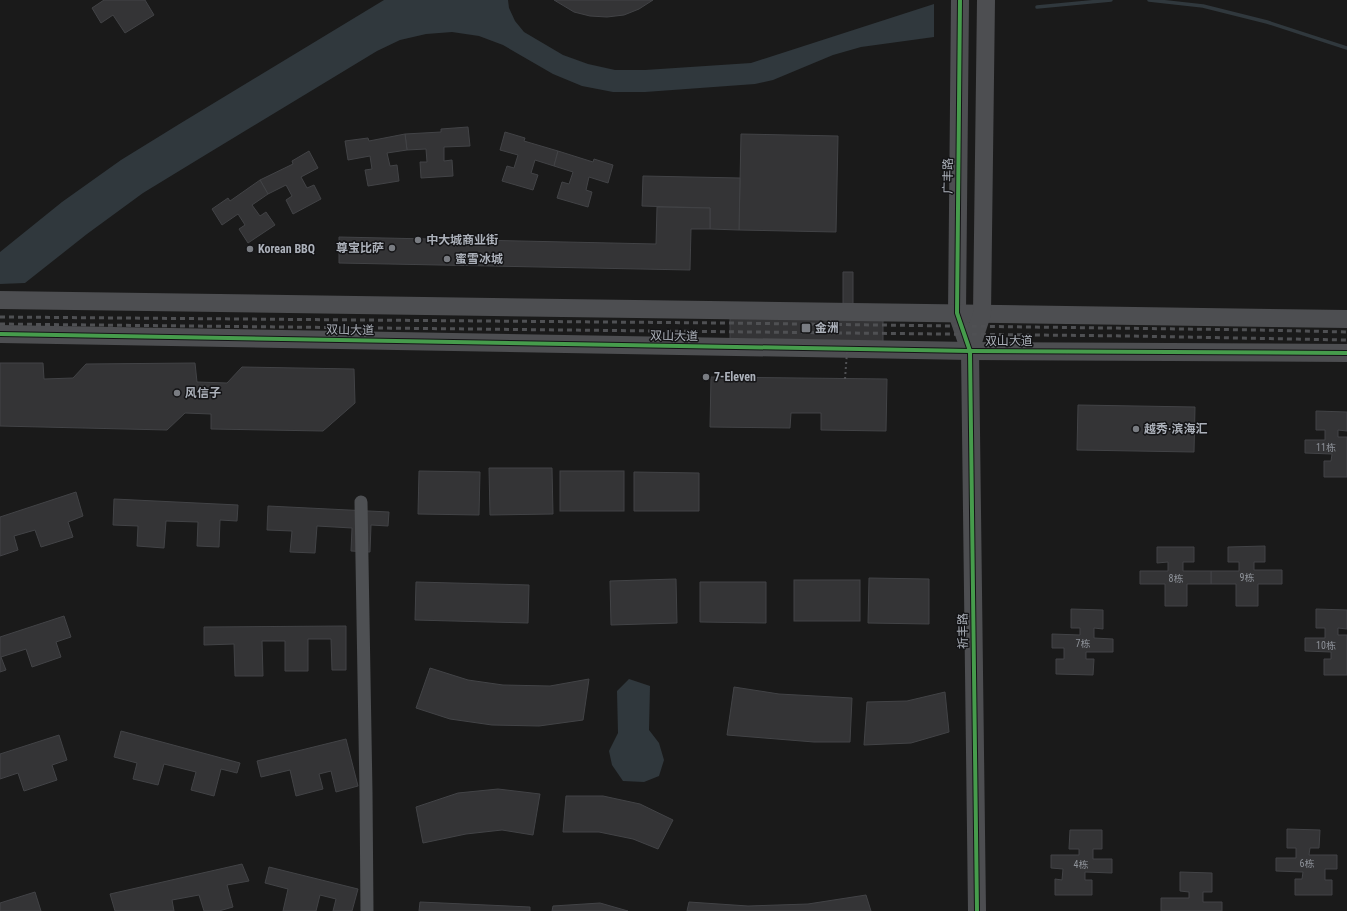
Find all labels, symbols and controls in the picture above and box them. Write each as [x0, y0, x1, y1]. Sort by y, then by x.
street label: 广丰路 [941, 158, 955, 194]
place label: 中大城商业街 [426, 233, 498, 247]
marker: 中大城商业街 [413, 235, 423, 245]
place label: 尊宝比萨 [336, 241, 384, 255]
place label: Korean BBQ [258, 242, 315, 256]
marker: 尊宝比萨 [387, 243, 397, 253]
marker: Korean BBQ [245, 244, 255, 254]
place label: 蜜雪冰城 [455, 252, 503, 266]
marker: 蜜雪冰城 [442, 254, 452, 264]
place label: 金洲 [815, 321, 839, 335]
marker: 金洲 [800, 322, 812, 334]
street label: 双山大道 [326, 323, 374, 337]
street label: 双山大道 [650, 329, 698, 343]
street label: 双山大道 [985, 334, 1033, 348]
place label: 7-Eleven [714, 370, 756, 384]
marker: 7-Eleven [701, 372, 711, 382]
place label: 风信子 [185, 386, 221, 400]
marker: 风信子 [172, 388, 182, 398]
place label: 越秀·滨海汇 [1144, 422, 1207, 436]
marker: 越秀·滨海汇 [1131, 424, 1141, 434]
house number: 11栋 [1316, 442, 1336, 453]
house number: 9栋 [1240, 572, 1254, 583]
house number: 8栋 [1169, 573, 1183, 584]
street label: 祈丰路 [956, 613, 970, 649]
house number: 7栋 [1076, 638, 1090, 649]
house number: 10栋 [1316, 640, 1336, 651]
house number: 6栋 [1300, 858, 1314, 869]
house number: 4栋 [1074, 859, 1088, 870]

